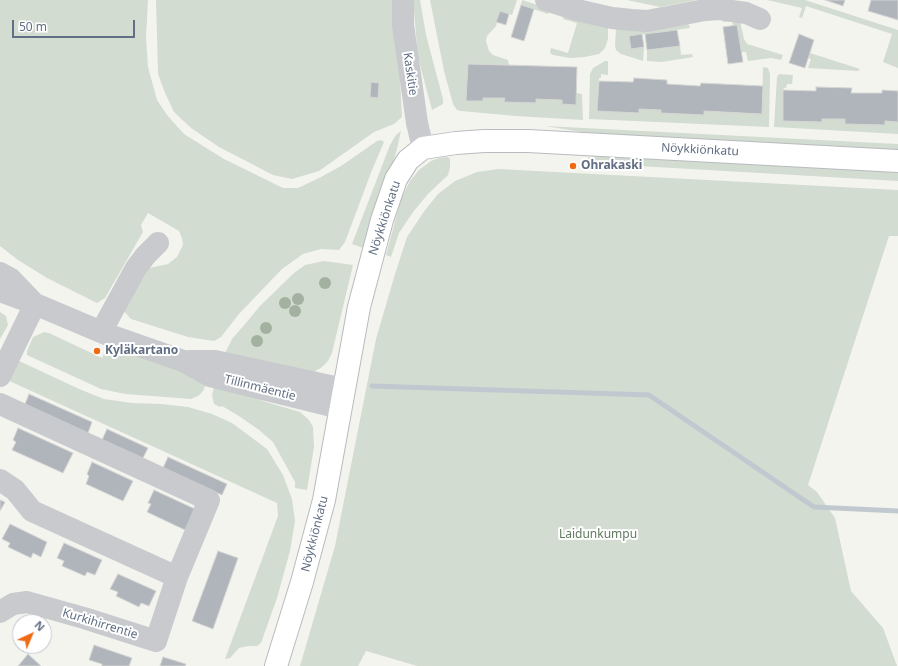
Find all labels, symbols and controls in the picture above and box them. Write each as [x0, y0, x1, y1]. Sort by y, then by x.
scale bar [14, 12, 137, 38]
text: 50 m [19, 18, 47, 35]
street label: Kaskitie [400, 51, 420, 97]
street label: Nöykkiönkatu [661, 141, 739, 159]
place label: Ohrakaski [581, 159, 642, 173]
marker: Ohrakaski [568, 161, 578, 171]
street label: Nöykkiönkatu [366, 179, 404, 257]
place label: Kyläkartano [105, 344, 178, 358]
marker: Kyläkartano [92, 346, 102, 356]
street label: Tillinmäentie [223, 372, 297, 404]
street label: Nöykkiönkatu [299, 495, 331, 573]
park label: Laidunkumpu [559, 528, 637, 542]
street label: Kurkihirrentie [61, 606, 139, 642]
north arrow [12, 614, 52, 654]
text: N [32, 617, 48, 634]

